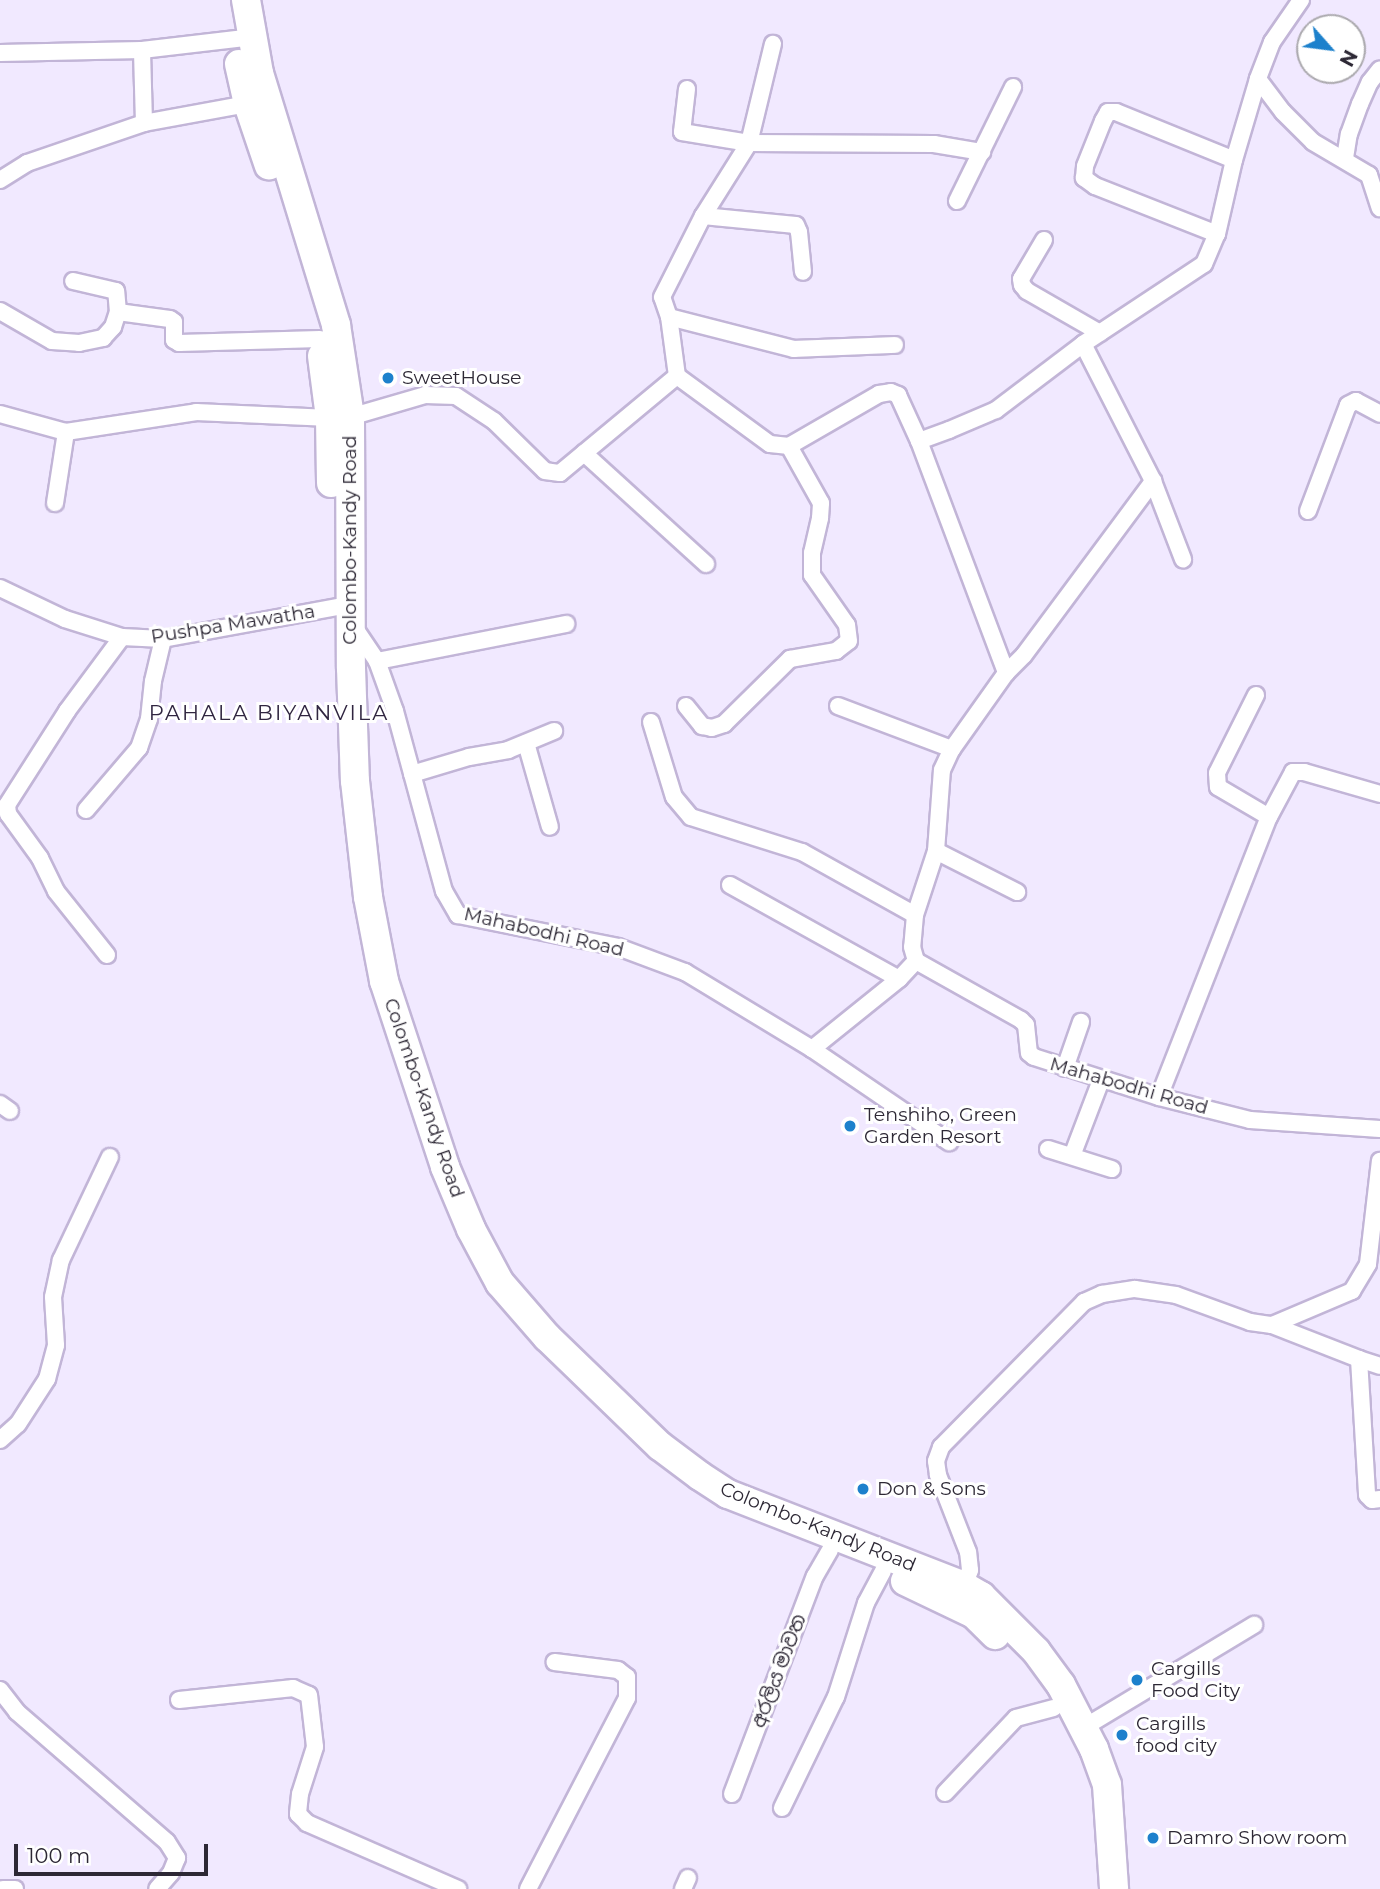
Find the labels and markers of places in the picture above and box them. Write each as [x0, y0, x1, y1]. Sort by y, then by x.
place label: SweetHouse [402, 367, 521, 389]
marker: SweetHouse [380, 370, 396, 386]
place label: Tenshiho, Green Garden Resort [864, 1104, 1017, 1148]
marker: Tenshiho, Green Garden Resort [842, 1118, 858, 1134]
place label: Don & Sons [877, 1478, 986, 1500]
marker: Don & Sons [855, 1481, 871, 1497]
place label: Cargills Food City [1151, 1658, 1240, 1702]
marker: Cargills Food City [1129, 1672, 1145, 1688]
place label: Cargills food city [1136, 1713, 1217, 1757]
marker: Cargills food city [1114, 1727, 1130, 1743]
place label: Damro Show room [1167, 1827, 1348, 1849]
marker: Damro Show room [1145, 1830, 1161, 1846]

